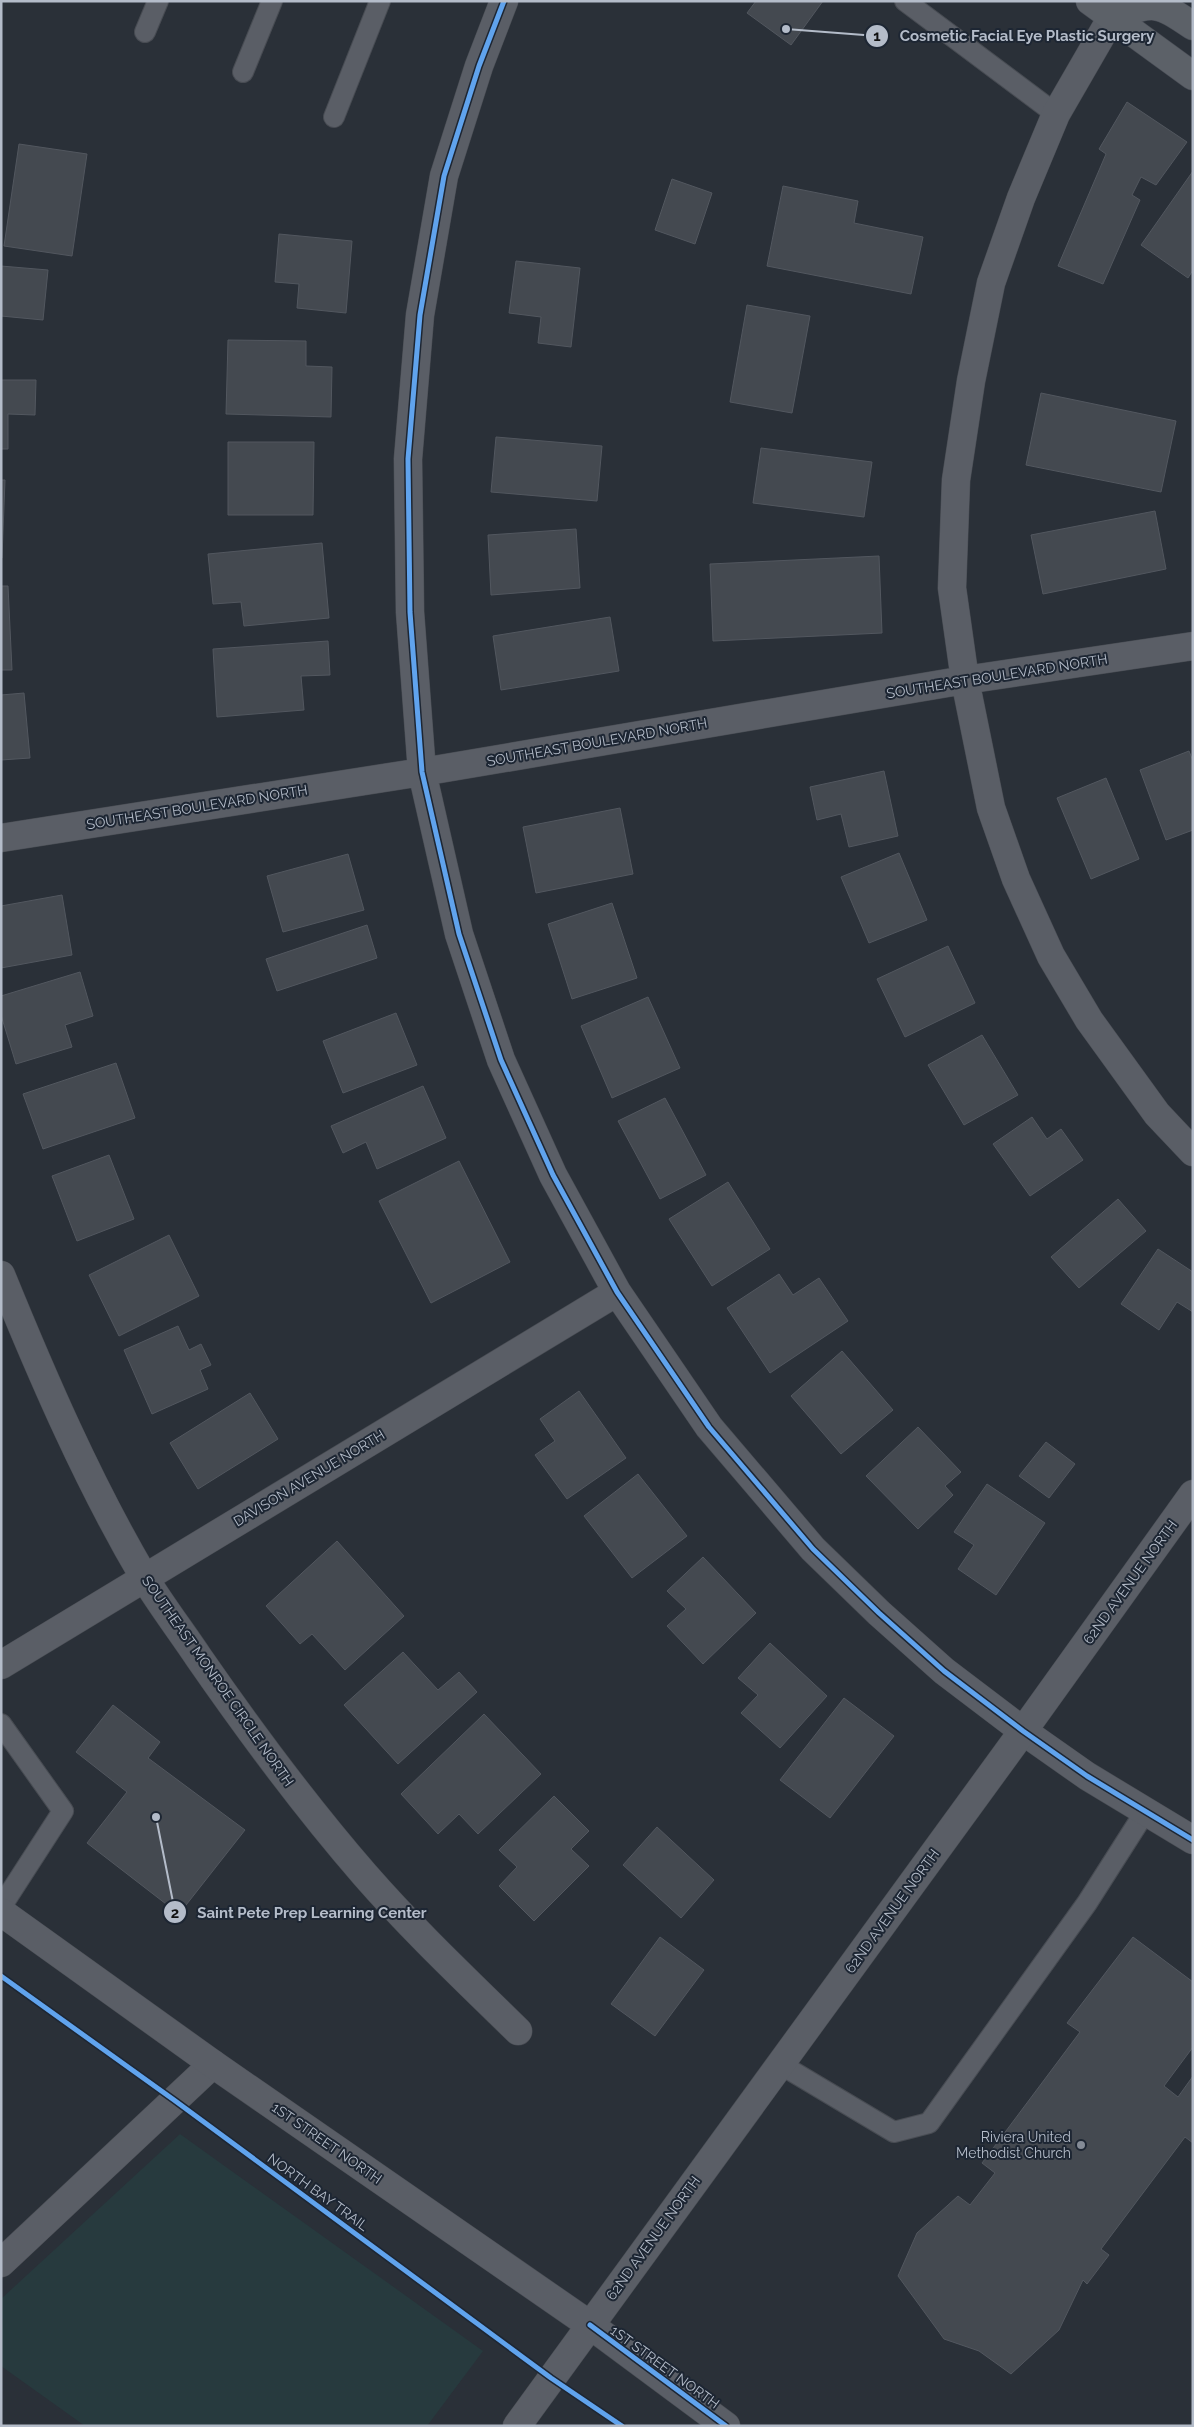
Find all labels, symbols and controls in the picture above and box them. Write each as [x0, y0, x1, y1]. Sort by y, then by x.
callout: Cosmetic Facial Eye Plastic Surgery [864, 21, 1164, 51]
text: 1 [873, 27, 881, 45]
text: Cosmetic Facial Eye Plastic Surgery [900, 27, 1155, 45]
street label: SOUTHEAST BOULEVARD NORTH [885, 651, 1109, 701]
street label: SOUTHEAST BOULEVARD NORTH [485, 715, 709, 769]
street label: SOUTHEAST BOULEVARD NORTH [85, 782, 309, 832]
street label: DAVISON AVENUE NORTH [230, 1426, 388, 1530]
street label: 62ND AVENUE NORTH [1080, 1517, 1180, 1647]
street label: SOUTHEAST MONROE CIRCLE NORTH [139, 1573, 297, 1789]
street label: 62ND AVENUE NORTH [842, 1846, 942, 1976]
callout: Saint Pete Prep Learning Center [163, 1897, 437, 1927]
text: 2 [171, 1904, 179, 1922]
text: Saint Pete Prep Learning Center [197, 1904, 427, 1922]
street label: 1ST STREET NORTH [269, 2099, 385, 2187]
place label: Riviera United Methodist Church [956, 2129, 1071, 2161]
marker: Riviera United Methodist Church [1075, 2139, 1087, 2151]
street label: NORTH BAY TRAIL [264, 2150, 372, 2234]
street label: 62ND AVENUE NORTH [603, 2173, 703, 2303]
street label: 1ST STREET NORTH [608, 2322, 722, 2412]

